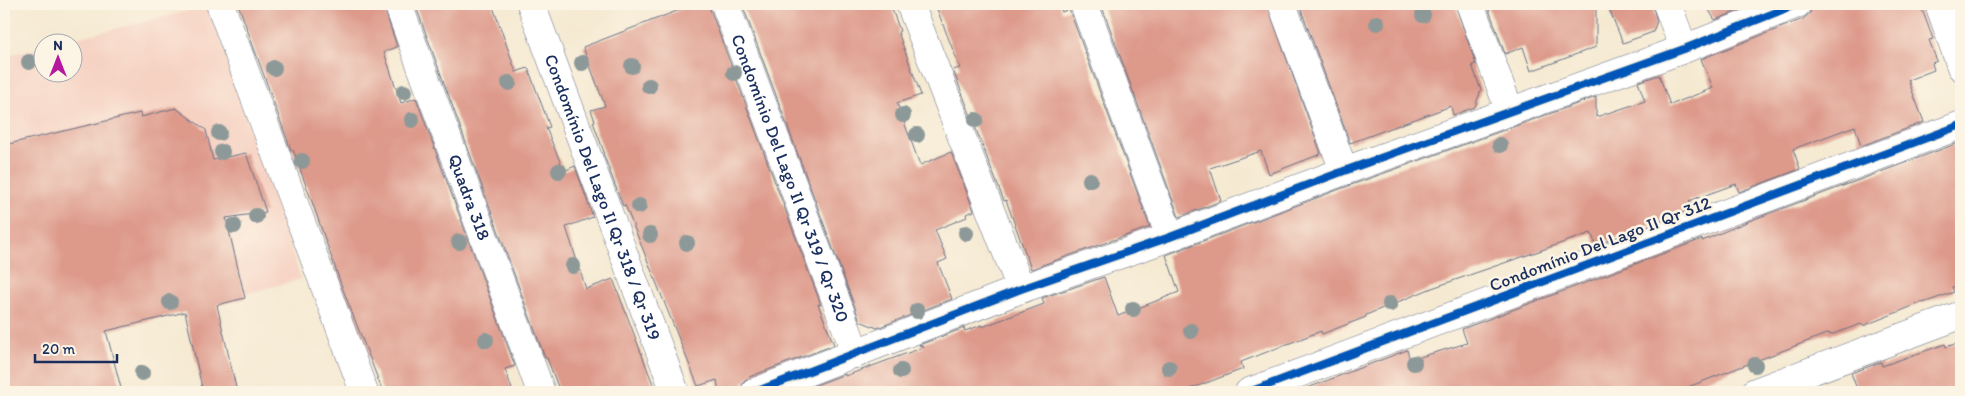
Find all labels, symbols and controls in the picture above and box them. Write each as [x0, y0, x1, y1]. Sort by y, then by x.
street label: Condomínio Del Lago II Qr 319 / Qr 320 [726, 31, 854, 325]
north arrow [32, 32, 82, 82]
text: N [53, 37, 63, 54]
street label: Condomínio Del Lago II Qr 318 / Qr 319 [540, 51, 666, 343]
street label: Quadra 318 [443, 151, 495, 243]
street label: Condomínio Del Lago II Qr 312 [1486, 191, 1714, 296]
scale bar [35, 331, 118, 363]
text: 20 m [42, 340, 76, 358]

